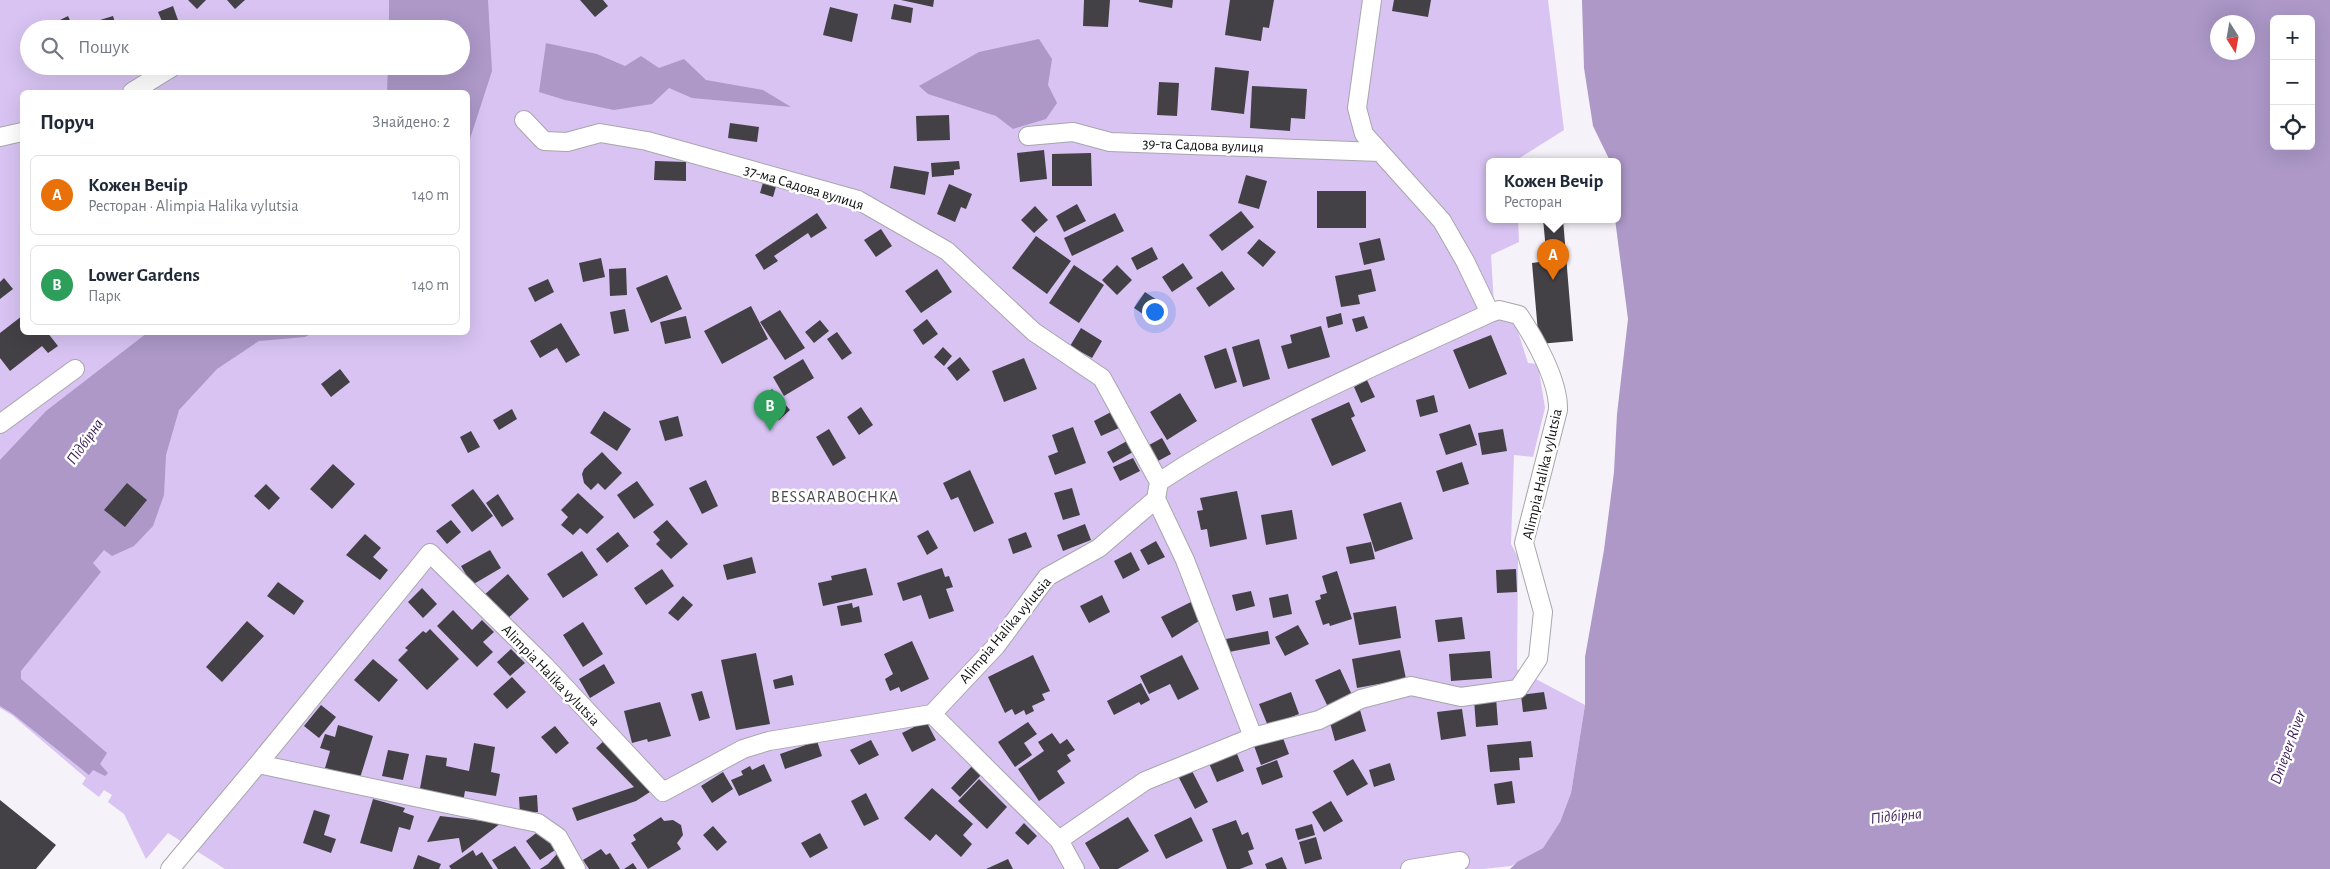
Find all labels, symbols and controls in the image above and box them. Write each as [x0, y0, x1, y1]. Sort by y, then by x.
north arrow [2210, 15, 2255, 60]
map controls [2270, 15, 2315, 150]
button: + [2270, 15, 2315, 60]
search box [20, 20, 470, 75]
icon: search [38, 34, 66, 62]
text: Пошук [78, 38, 129, 57]
button: − [2270, 60, 2315, 105]
button: locate [2270, 105, 2315, 150]
text: Поруч [40, 112, 94, 133]
text: Знайдено: 2 [372, 114, 450, 130]
street label: 39-та Садова вулиця [1142, 136, 1264, 155]
popup [1486, 158, 1621, 223]
street label: 37-ма Садова вулиця [742, 162, 866, 213]
text: Кожен Вечір [1504, 172, 1603, 191]
text: Кожен Вечір [88, 176, 188, 195]
text: A [52, 187, 62, 203]
text: 140 m [412, 187, 449, 203]
text: Ресторан [1504, 194, 1562, 210]
text: Ресторан · Alimpia Halika vylutsia [88, 198, 299, 214]
pin: A [1537, 239, 1569, 280]
text: Lower Gardens [88, 266, 200, 285]
text: B [52, 277, 62, 293]
text: 140 m [412, 277, 449, 293]
text: Парк [88, 288, 121, 304]
your location [1142, 299, 1168, 325]
pin: B [754, 390, 786, 431]
street label: Alimpia Halika vylutsia [1520, 407, 1565, 541]
water label: Підбірна [63, 416, 107, 468]
district label: BESSARABOCHKA [771, 489, 899, 505]
street label: Alimpia Halika vylutsia [957, 574, 1054, 686]
street label: Alimpia Halika vylutsia [499, 622, 603, 729]
water label: Dnieper River [2267, 708, 2310, 787]
water label: Підбірна [1870, 805, 1923, 828]

